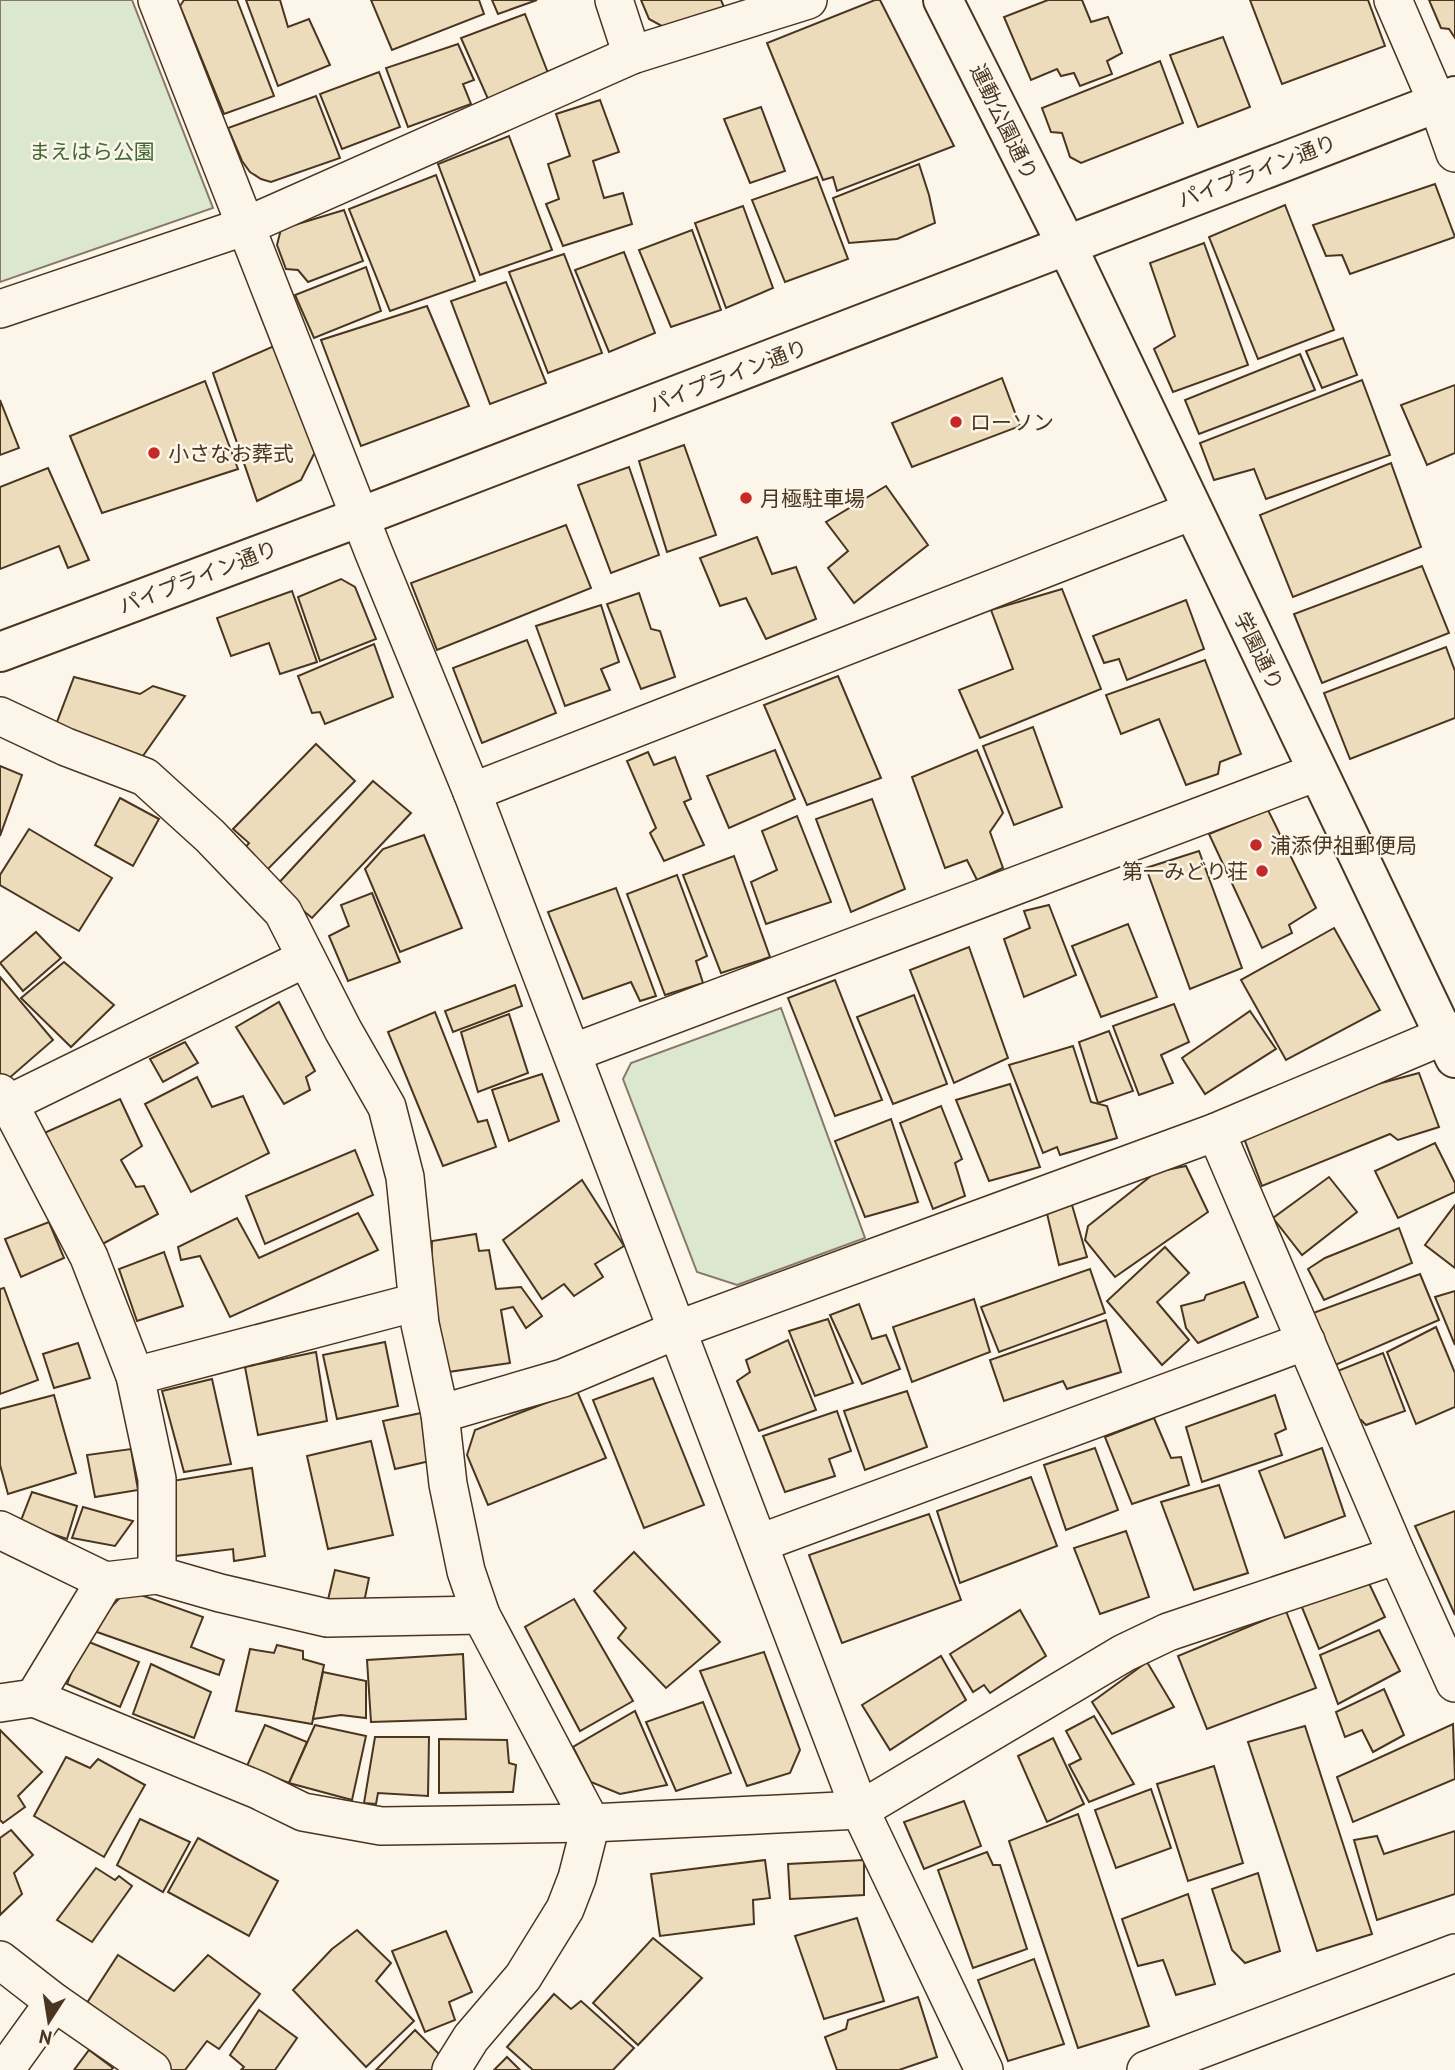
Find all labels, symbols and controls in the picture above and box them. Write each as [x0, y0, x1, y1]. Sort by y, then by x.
street label: 運動公園通り [964, 59, 1044, 185]
street label: パイプライン通り [1174, 128, 1340, 214]
park label: まえはら公園 [29, 138, 155, 165]
street label: パイプライン通り [645, 333, 811, 419]
place label: ローソン [970, 409, 1054, 436]
marker: ローソン [948, 414, 964, 430]
place label: 小さなお葬式 [168, 440, 294, 467]
marker: 小さなお葬式 [146, 445, 162, 461]
place label: 月極駐車場 [760, 485, 865, 512]
marker: 月極駐車場 [738, 490, 754, 506]
street label: パイプライン通り [115, 534, 281, 620]
street label: 学園通り [1228, 607, 1290, 695]
place label: 浦添伊祖郵便局 [1270, 832, 1417, 859]
marker: 浦添伊祖郵便局 [1248, 837, 1264, 853]
place label: 第一みどり荘 [1122, 858, 1248, 885]
marker: 第一みどり荘 [1254, 863, 1270, 879]
north arrow [14, 1986, 84, 2056]
text: N [37, 2025, 54, 2051]

